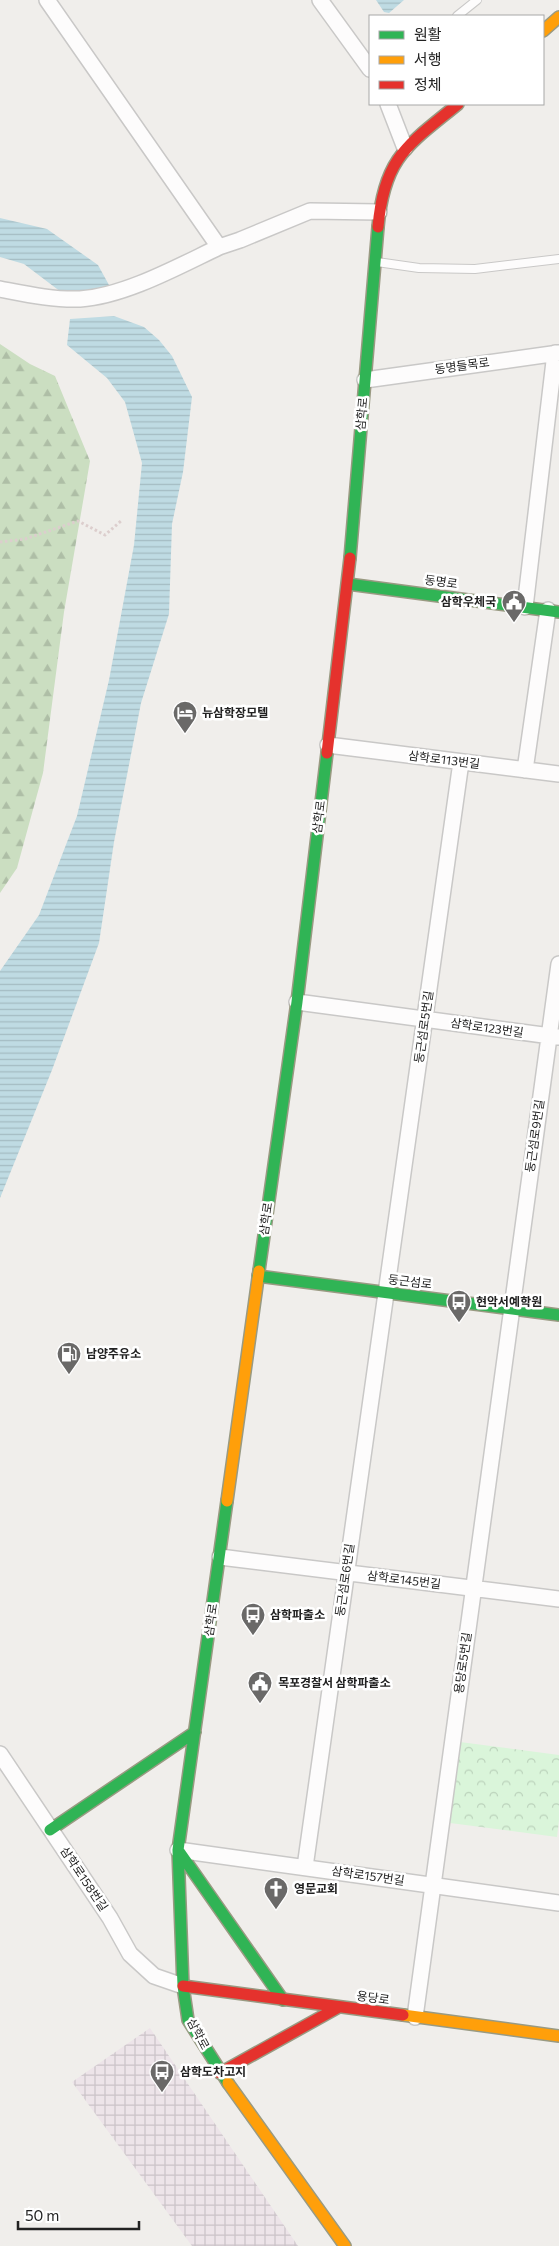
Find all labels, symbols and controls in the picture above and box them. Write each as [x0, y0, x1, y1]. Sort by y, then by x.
legend [369, 15, 544, 105]
text: 원활 [414, 25, 442, 43]
text: 서행 [414, 50, 442, 68]
text: 정체 [414, 75, 442, 93]
street label: 동명들목로 [434, 354, 490, 376]
street label: 삼학로 [353, 397, 369, 431]
street label: 동명로 [424, 572, 459, 590]
public building icon: 삼학우체국 [501, 589, 527, 623]
place label: 삼학우체국 [441, 594, 496, 608]
hotel icon: 뉴삼학장모텔 [172, 700, 198, 734]
place label: 뉴삼학장모텔 [202, 705, 268, 719]
street label: 삼학로113번길 [407, 748, 481, 770]
street label: 삼학로 [309, 800, 327, 834]
street label: 둥근섬로5번길 [411, 990, 435, 1064]
street label: 삼학로123번길 [450, 1015, 525, 1039]
street label: 둥근섬로9번길 [522, 1098, 546, 1173]
street label: 삼학로 [256, 1201, 274, 1236]
street label: 둥근섬로 [387, 1271, 433, 1291]
bus stop icon: 현악서예학원 [446, 1289, 472, 1323]
place label: 현악서예학원 [476, 1294, 542, 1308]
fuel station icon: 남양주유소 [56, 1341, 82, 1375]
place label: 남양주유소 [86, 1346, 141, 1360]
street label: 둥근섬로6번길 [332, 1542, 356, 1617]
street label: 삼학로145번길 [366, 1568, 442, 1590]
street label: 삼학로 [201, 1602, 219, 1637]
bus stop icon: 삼학파출소 [240, 1602, 266, 1636]
place label: 삼학파출소 [270, 1607, 325, 1621]
street label: 용당로5번길 [451, 1631, 473, 1695]
public building icon: 목포경찰서 삼학파출소 [247, 1670, 273, 1704]
place label: 목포경찰서 삼학파출소 [278, 1675, 391, 1689]
street label: 삼학로158번길 [58, 1844, 111, 1913]
street label: 삼학로157번길 [331, 1863, 406, 1887]
church icon: 영문교회 [263, 1876, 289, 1910]
place label: 영문교회 [294, 1881, 338, 1895]
street label: 용당로 [356, 1988, 391, 2006]
street label: 삼학로 [185, 2016, 213, 2051]
bus stop icon: 삼학도차고지 [149, 2059, 175, 2093]
place label: 삼학도차고지 [180, 2064, 246, 2078]
scale bar [18, 2198, 139, 2230]
text: 50 m [25, 2206, 59, 2224]

